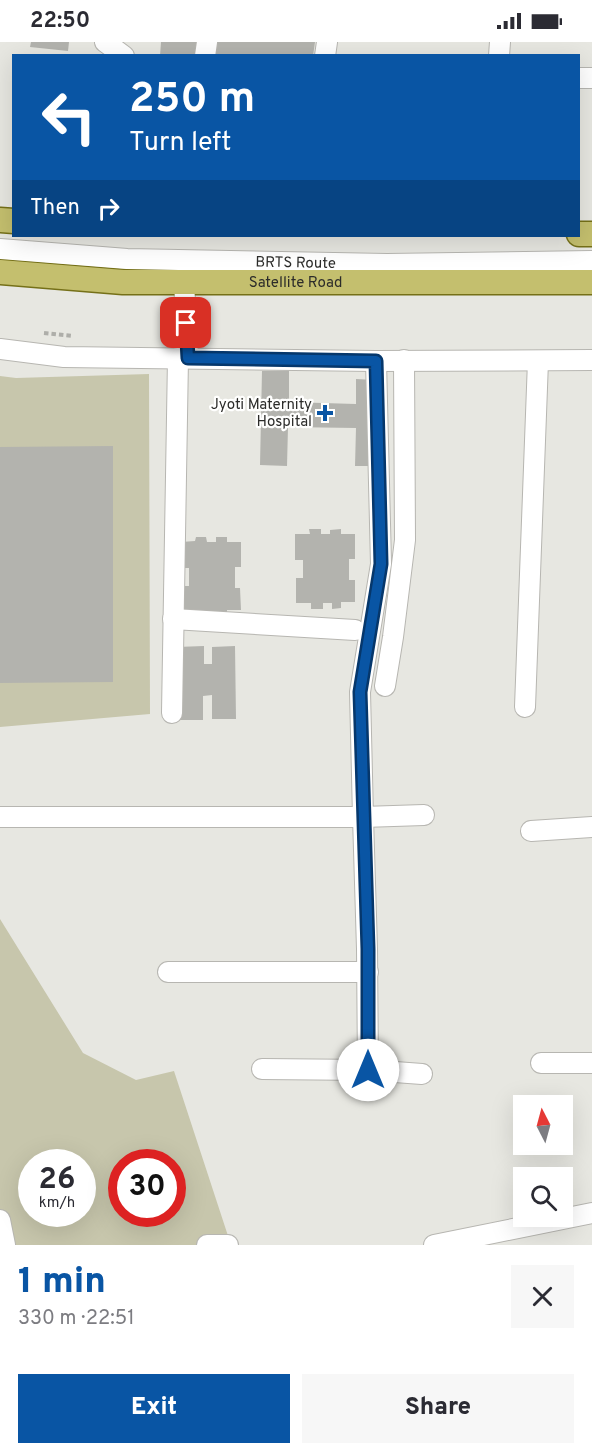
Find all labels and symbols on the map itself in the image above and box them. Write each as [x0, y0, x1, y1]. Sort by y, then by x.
street label: BRTS Route [255, 253, 336, 274]
street label: Satellite Road [249, 274, 343, 293]
pin [160, 297, 211, 348]
place label: Jyoti Maternity Hospital [211, 396, 312, 432]
marker: Jyoti Maternity Hospital [316, 404, 334, 422]
position arrow [336, 1038, 400, 1102]
north arrow [513, 1095, 573, 1155]
speed limit sign: 30 [108, 1149, 186, 1227]

